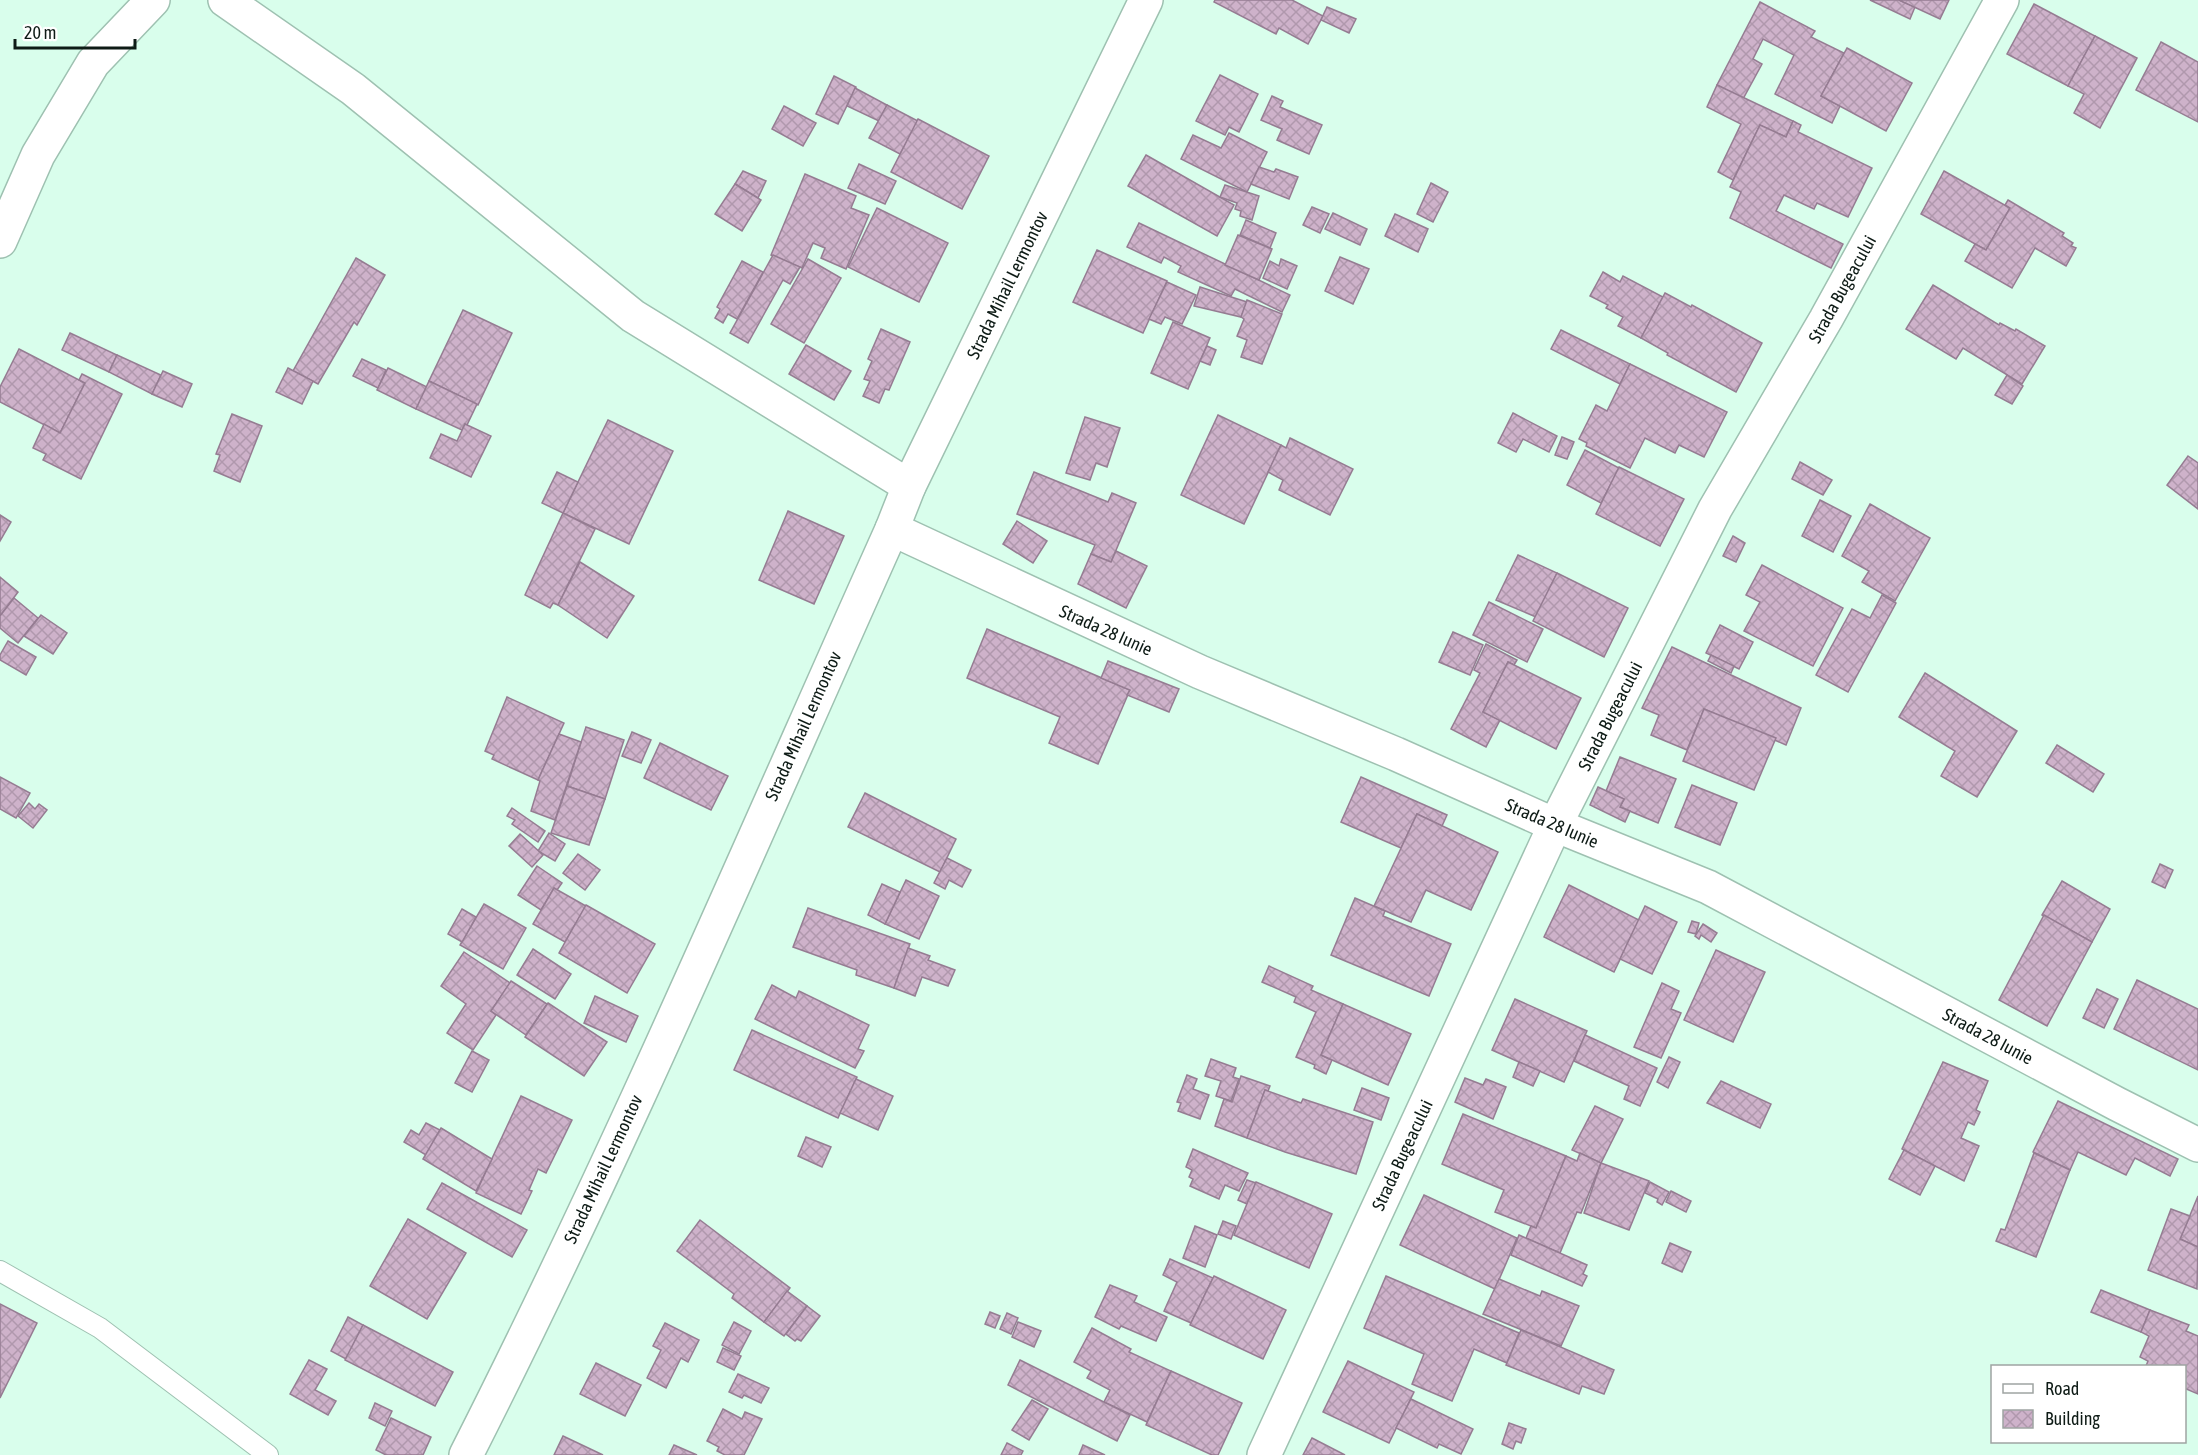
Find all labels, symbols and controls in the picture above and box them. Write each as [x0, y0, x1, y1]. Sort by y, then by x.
scale bar [15, 12, 135, 50]
text: 20 m [24, 22, 56, 43]
street label: Strada Mihail Lermontov [962, 208, 1052, 362]
street label: Strada Bugeacului [1804, 232, 1880, 346]
street label: Strada 28 Iunie [1056, 600, 1156, 660]
street label: Strada Mihail Lermontov [761, 648, 845, 804]
street label: Strada Bugeacului [1574, 658, 1646, 774]
street label: Strada 28 Iunie [1502, 794, 1602, 852]
street label: Strada 28 Iunie [1939, 1003, 2037, 1069]
street label: Strada Mihail Lermontov [559, 1091, 647, 1247]
street label: Strada Bugeacului [1367, 1096, 1437, 1214]
legend [1991, 1365, 2186, 1443]
text: Road [2045, 1378, 2079, 1399]
text: Building [2045, 1408, 2100, 1429]

